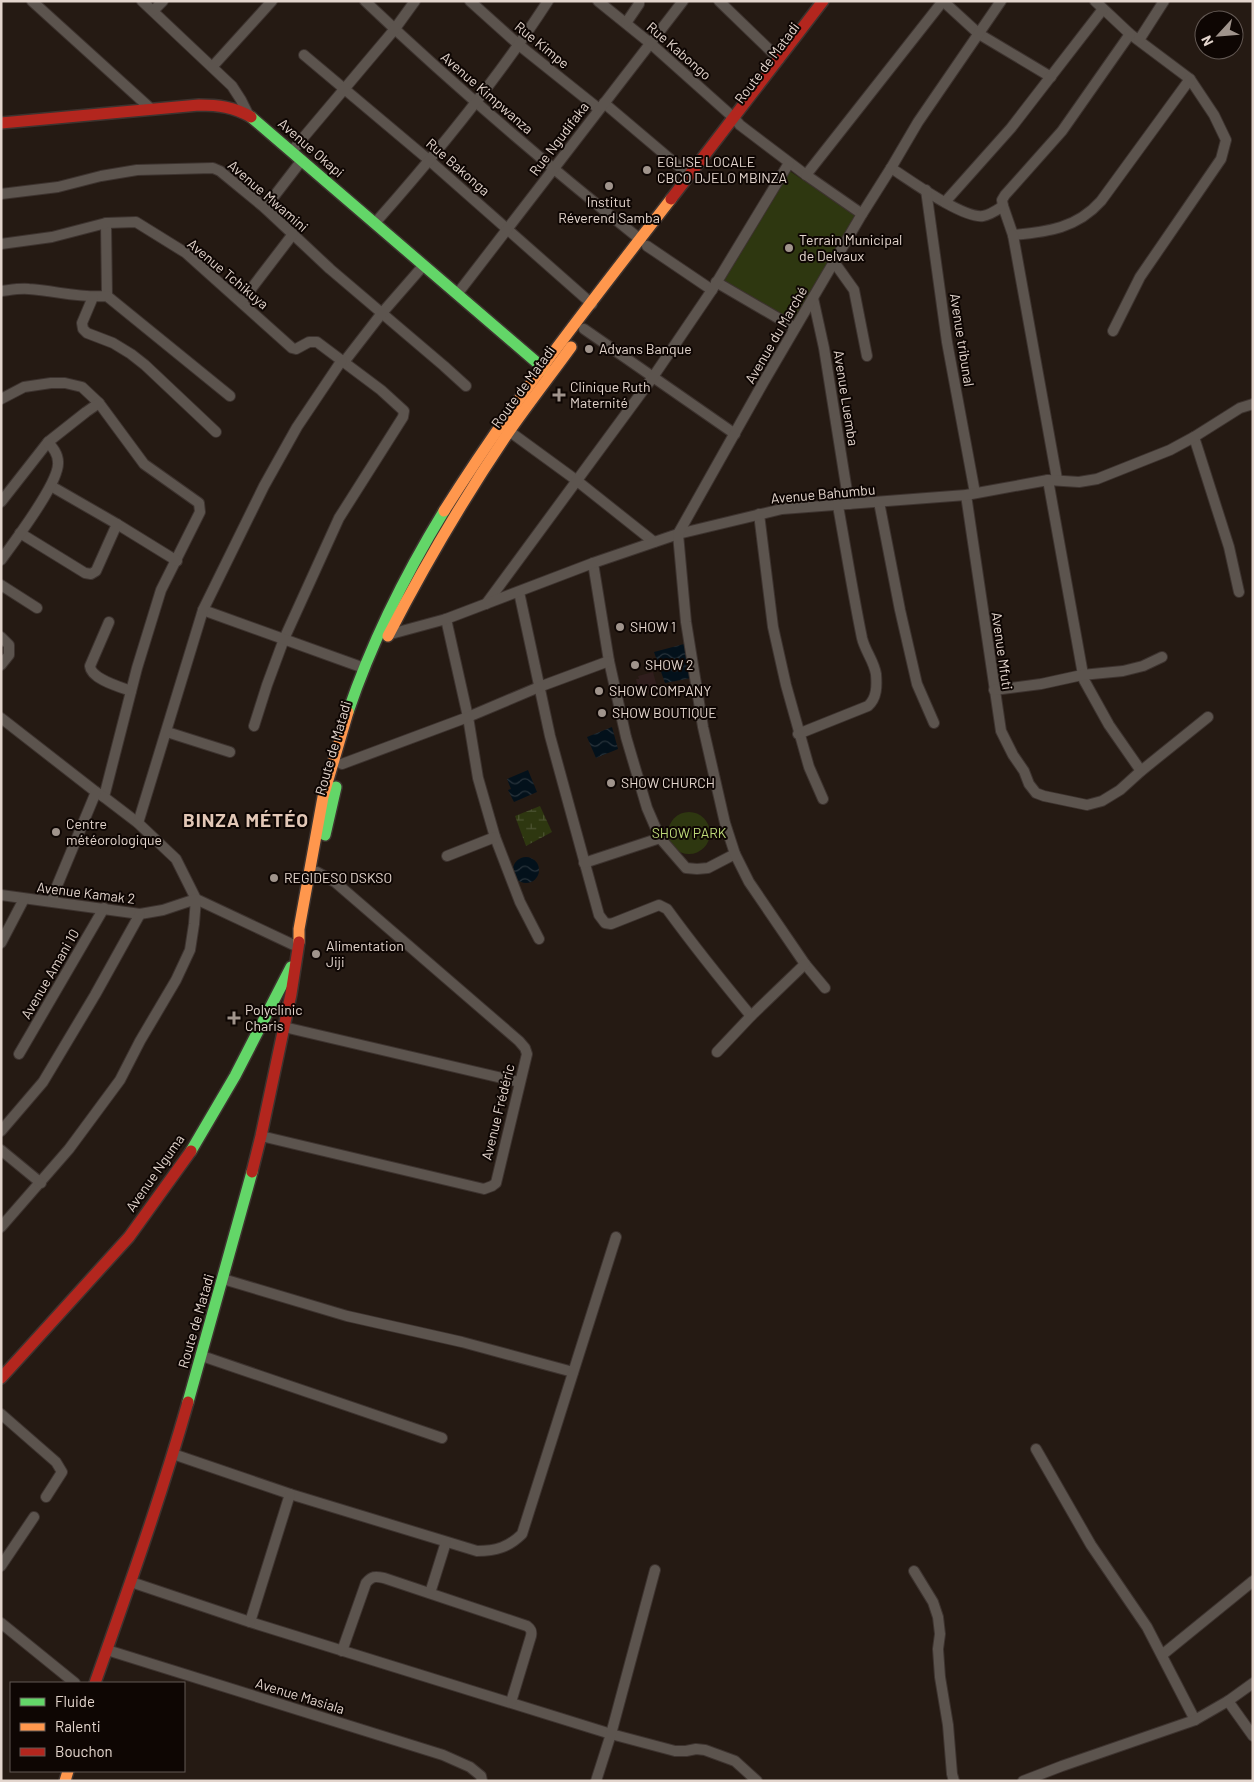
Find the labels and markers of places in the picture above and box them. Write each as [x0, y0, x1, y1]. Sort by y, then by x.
place label: EGLISE LOCALE CBCO DJELO MBINZA [657, 153, 787, 186]
marker: EGLISE LOCALE CBCO DJELO MBINZA [641, 164, 653, 176]
marker: Institut Réverend Samba [603, 180, 615, 192]
place label: Institut Réverend Samba [558, 193, 660, 226]
place label: Terrain Municipal de Delvaux [799, 231, 902, 264]
marker: Terrain Municipal de Delvaux [783, 242, 795, 254]
place label: Advans Banque [599, 340, 692, 357]
marker: Advans Banque [583, 343, 595, 355]
place label: Clinique Ruth Maternité [570, 378, 651, 411]
marker: Clinique Ruth Maternité [552, 388, 566, 402]
place label: SHOW 1 [630, 618, 676, 635]
marker: SHOW 1 [614, 621, 626, 633]
place label: SHOW 2 [645, 656, 694, 673]
marker: SHOW 2 [629, 659, 641, 671]
place label: SHOW COMPANY [609, 682, 711, 699]
marker: SHOW COMPANY [593, 685, 605, 697]
place label: SHOW BOUTIQUE [612, 704, 717, 721]
marker: SHOW BOUTIQUE [596, 707, 608, 719]
place label: SHOW CHURCH [621, 774, 715, 791]
marker: SHOW CHURCH [605, 777, 617, 789]
place label: Centre météorologique [66, 815, 162, 848]
marker: Centre météorologique [50, 826, 62, 838]
place label: REGIDESO DSKSO [284, 869, 392, 886]
marker: REGIDESO DSKSO [268, 872, 280, 884]
place label: Alimentation Jiji [326, 937, 404, 970]
marker: Alimentation Jiji [310, 948, 322, 960]
place label: Polyclinic Charis [245, 1001, 303, 1034]
marker: Polyclinic Charis [227, 1011, 241, 1025]

